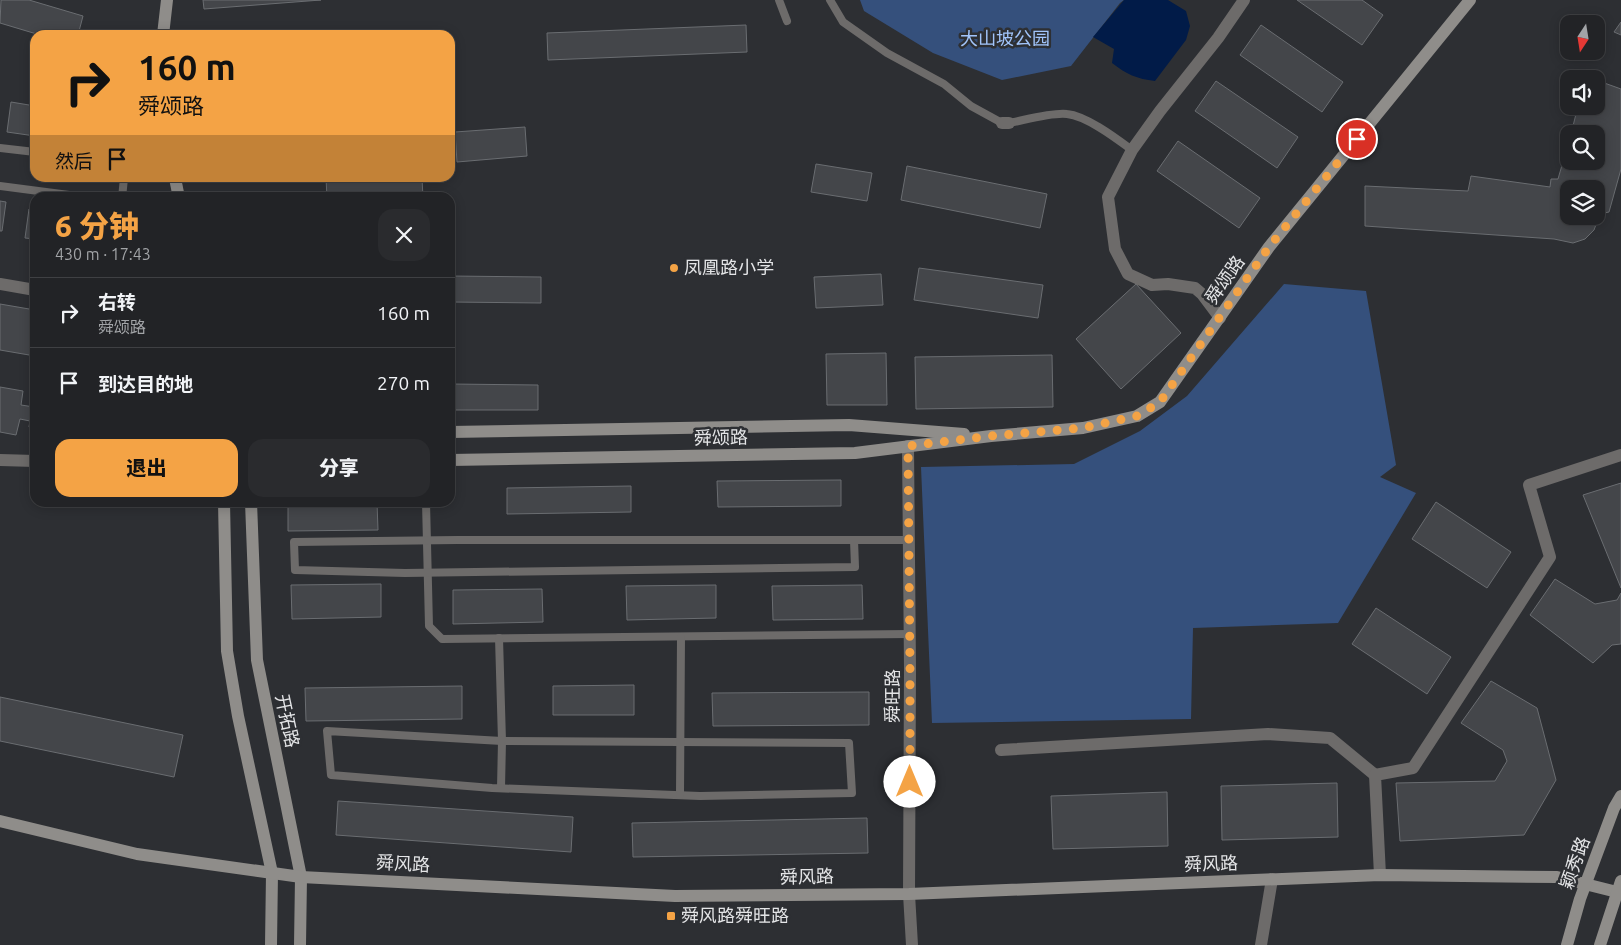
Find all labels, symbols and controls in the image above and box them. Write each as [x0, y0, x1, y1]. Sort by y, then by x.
north arrow [1560, 15, 1605, 60]
map controls [1560, 15, 1605, 225]
park label: 大山坡公园 [960, 28, 1050, 48]
text: 160 m [138, 47, 236, 87]
icon: right [55, 50, 120, 115]
button: sound [1560, 70, 1605, 115]
text: 舜颂路 [138, 93, 204, 118]
pin [1336, 118, 1378, 160]
icon: arrive [1343, 125, 1371, 153]
button: search [1560, 125, 1605, 170]
icon: arrive [103, 145, 131, 173]
text: 然后 [55, 150, 93, 172]
button: layers [1560, 180, 1605, 225]
text: 6 分钟 [55, 209, 139, 243]
button: close [378, 209, 430, 261]
text: 430 m · 17:43 [55, 245, 151, 263]
street label: 舜颂路 [1201, 252, 1248, 307]
place label: 凤凰路小学 [684, 257, 774, 277]
marker: 凤凰路小学 [668, 262, 680, 274]
text: 右转 [98, 291, 136, 313]
icon: right [55, 299, 83, 327]
text: 160 m [377, 302, 430, 324]
text: 舜颂路 [98, 318, 146, 336]
icon: arrive [55, 369, 83, 397]
text: 270 m [377, 372, 430, 394]
text: 到达目的地 [98, 373, 193, 395]
street label: 舜颂路 [694, 427, 748, 447]
button: 退出 [55, 439, 238, 497]
button: 分享 [248, 439, 430, 497]
street label: 舜旺路 [882, 669, 902, 723]
street label: 开拓路 [273, 692, 303, 749]
position arrow [883, 755, 935, 807]
street label: 颖秀路 [1555, 834, 1593, 891]
street label: 舜风路 [376, 852, 431, 874]
street label: 舜风路 [1184, 852, 1238, 874]
street label: 舜风路 [780, 866, 834, 886]
place label: 舜风路舜旺路 [681, 905, 789, 925]
marker: 舜风路舜旺路 [665, 910, 677, 922]

